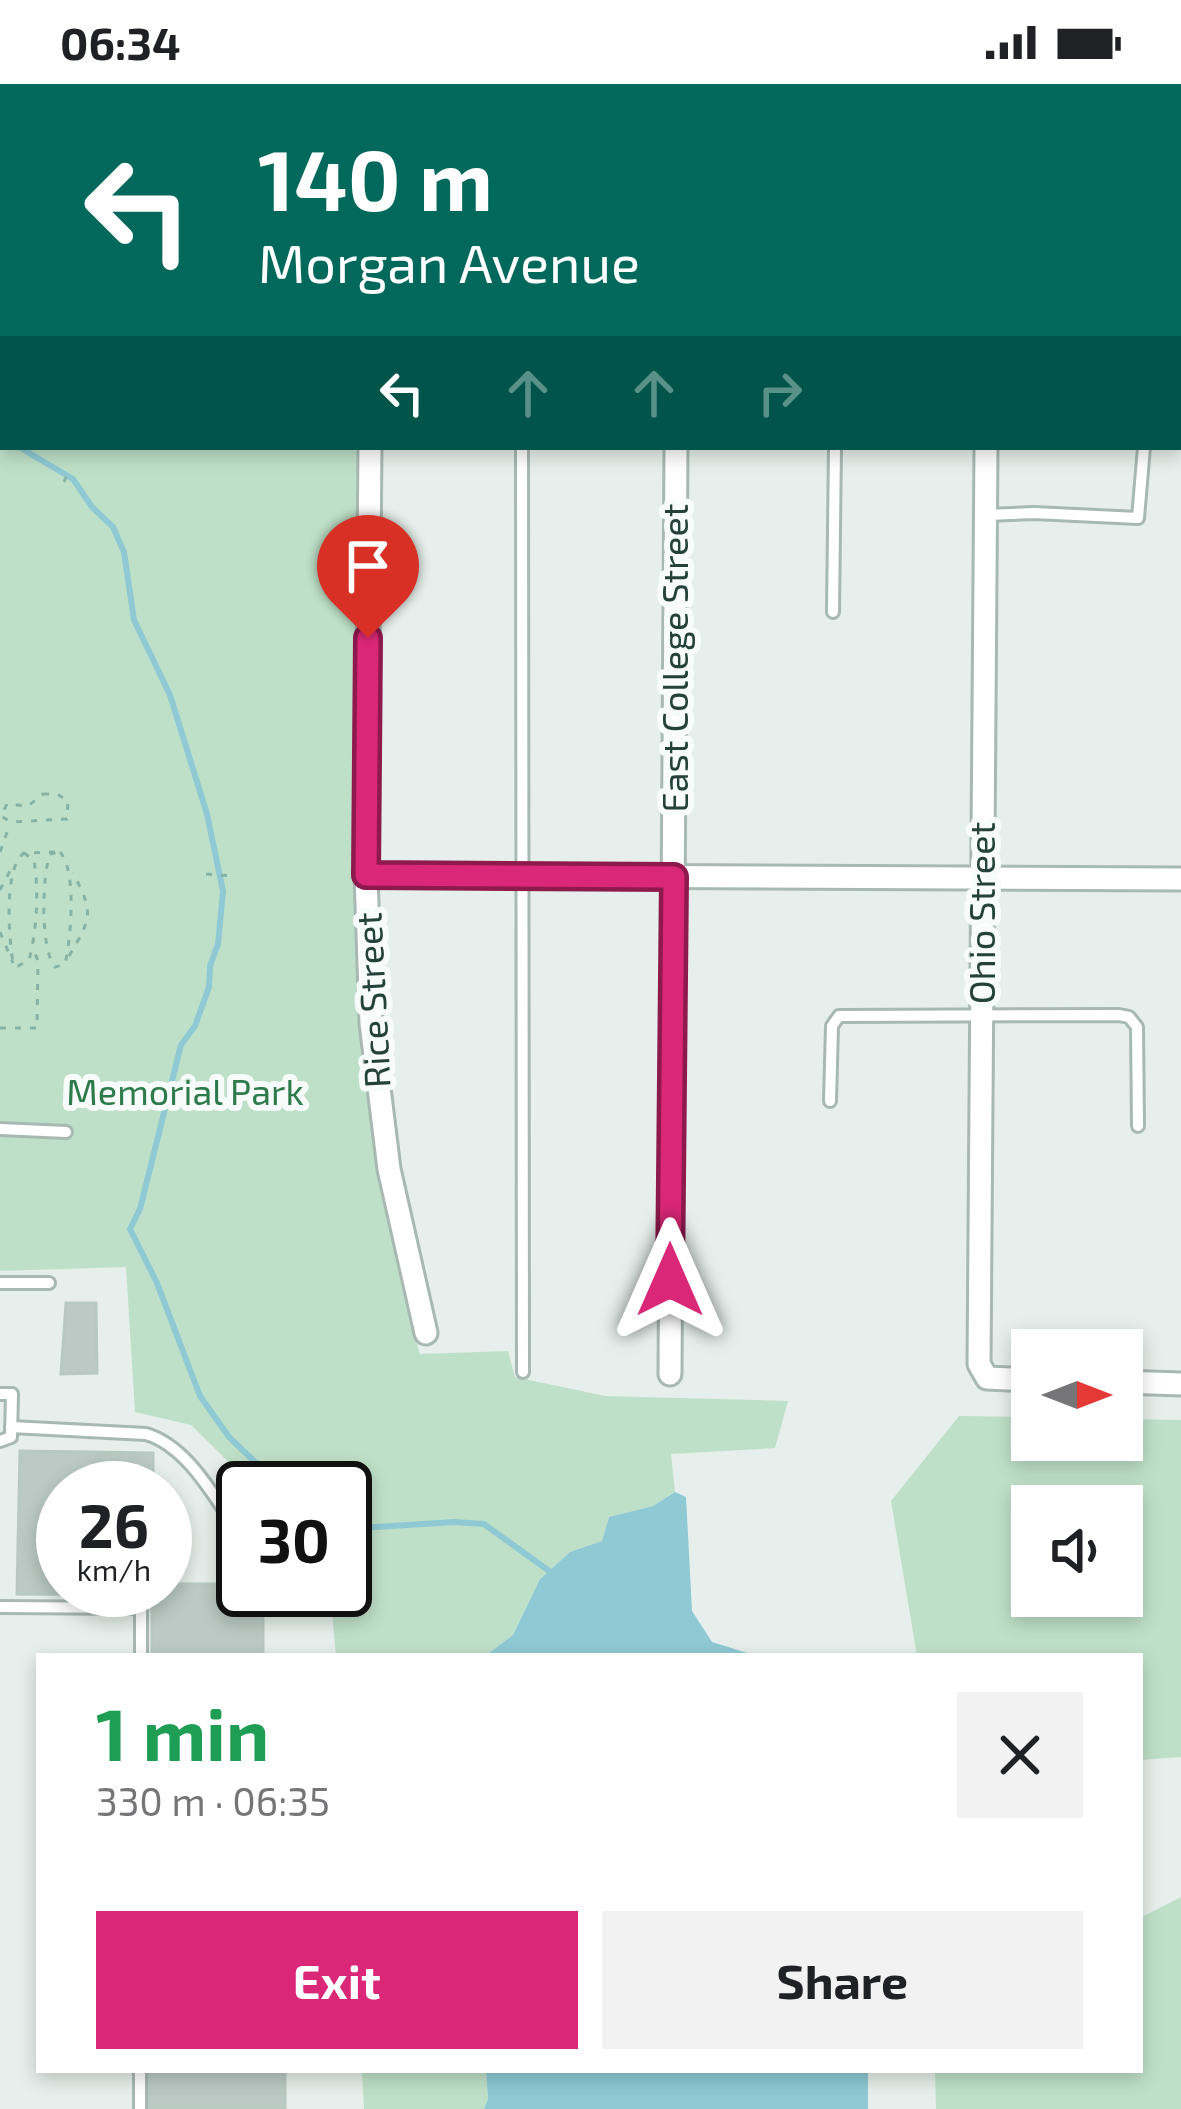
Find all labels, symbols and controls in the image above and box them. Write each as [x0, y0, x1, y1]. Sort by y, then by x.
text: 06:34 [60, 15, 181, 69]
text: 140 m [258, 127, 493, 228]
icon: left [60, 132, 216, 288]
text: Morgan Avenue [258, 229, 640, 294]
icon: left [369, 360, 435, 426]
icon: ahead [495, 360, 561, 426]
icon: ahead [621, 360, 687, 426]
icon: right [747, 360, 813, 426]
street label: East College Street [652, 504, 695, 813]
pin [317, 515, 419, 638]
icon: arrive [335, 533, 401, 599]
street label: Ohio Street [959, 822, 1002, 1004]
street label: Rice Street [345, 911, 398, 1089]
park label: Memorial Park [66, 1069, 304, 1112]
position arrow [607, 1217, 733, 1343]
north arrow [1011, 1329, 1143, 1461]
map controls [1011, 1329, 1143, 1617]
speed limit sign: 30 [216, 1461, 372, 1617]
button: sound [1011, 1485, 1143, 1617]
text: 26 [79, 1488, 149, 1560]
text: km/h [77, 1551, 151, 1587]
text: 1 min [96, 1689, 269, 1775]
button: close [957, 1692, 1083, 1818]
text: 330 m · 06:35 [96, 1777, 330, 1824]
button: Exit [96, 1911, 578, 2049]
button: Share [602, 1911, 1083, 2049]

